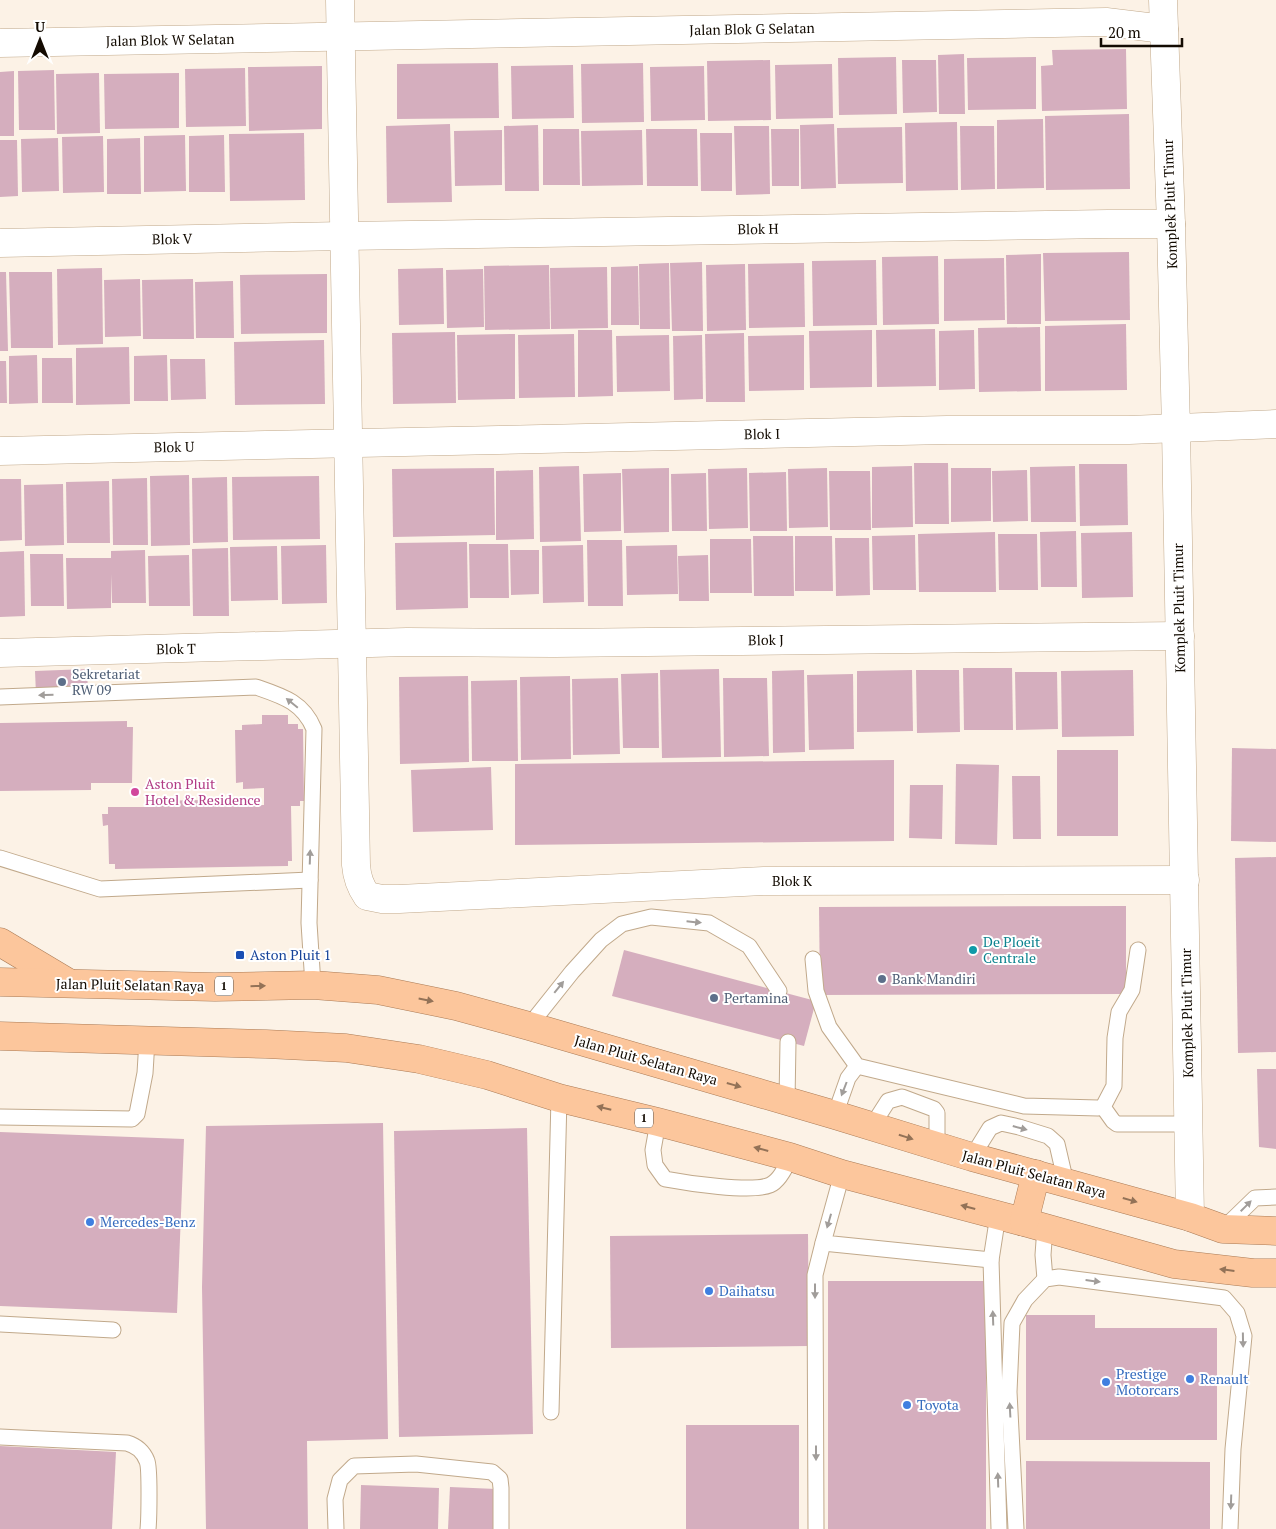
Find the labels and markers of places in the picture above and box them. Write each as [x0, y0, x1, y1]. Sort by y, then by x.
place label: Sekretariat RW 09 [72, 664, 141, 699]
marker: Sekretariat RW 09 [56, 676, 68, 688]
place label: Aston Pluit Hotel & Residence [145, 774, 261, 809]
marker: Aston Pluit Hotel & Residence [129, 786, 141, 798]
place label: De Ploeit Centrale [983, 932, 1041, 967]
marker: De Ploeit Centrale [967, 944, 979, 956]
place label: Aston Pluit 1 [250, 945, 331, 964]
marker: Aston Pluit 1 [234, 949, 246, 961]
place label: Bank Mandiri [892, 969, 976, 988]
marker: Bank Mandiri [876, 973, 888, 985]
place label: Pertamina [724, 988, 788, 1007]
marker: Pertamina [708, 992, 720, 1004]
place label: Mercedes-Benz [100, 1212, 196, 1231]
marker: Mercedes-Benz [84, 1216, 96, 1228]
place label: Daihatsu [719, 1281, 775, 1300]
marker: Daihatsu [703, 1285, 715, 1297]
place label: Prestige Motorcars [1116, 1364, 1179, 1399]
place label: Renault [1200, 1369, 1249, 1388]
marker: Renault [1184, 1373, 1196, 1385]
marker: Prestige Motorcars [1100, 1376, 1112, 1388]
place label: Toyota [917, 1395, 959, 1414]
marker: Toyota [901, 1399, 913, 1411]

